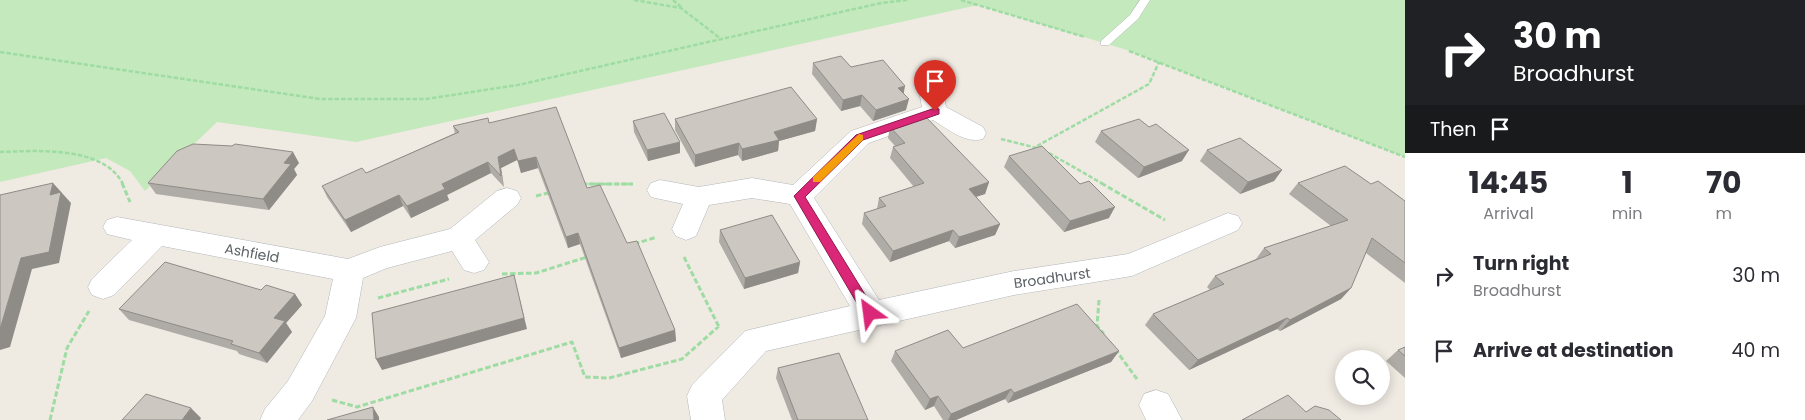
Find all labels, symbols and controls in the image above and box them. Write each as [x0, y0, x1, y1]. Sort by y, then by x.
text: 30 m [1513, 11, 1601, 60]
icon: right [1430, 20, 1495, 85]
text: Broadhurst [1513, 58, 1634, 89]
pin [914, 60, 956, 111]
icon: arrive [921, 67, 949, 95]
icon: arrive [1486, 115, 1514, 143]
text: Then [1430, 116, 1476, 143]
text: 14:45 [1468, 161, 1548, 204]
text: 1 [1621, 161, 1633, 204]
text: 70 [1706, 161, 1742, 204]
text: Arrival [1483, 202, 1534, 225]
text: min [1612, 202, 1642, 225]
text: m [1715, 202, 1732, 225]
street label: Ashfield [223, 238, 281, 268]
text: Turn right [1473, 250, 1569, 277]
icon: right [1430, 262, 1458, 290]
text: 30 m [1732, 262, 1780, 289]
street label: Broadhurst [1012, 263, 1092, 293]
text: Broadhurst [1473, 279, 1561, 302]
position arrow [843, 286, 895, 338]
icon: arrive [1430, 337, 1458, 365]
text: Arrive at destination [1473, 337, 1674, 364]
text: 40 m [1731, 337, 1780, 364]
map controls [1335, 350, 1390, 405]
button: search [1335, 350, 1390, 405]

